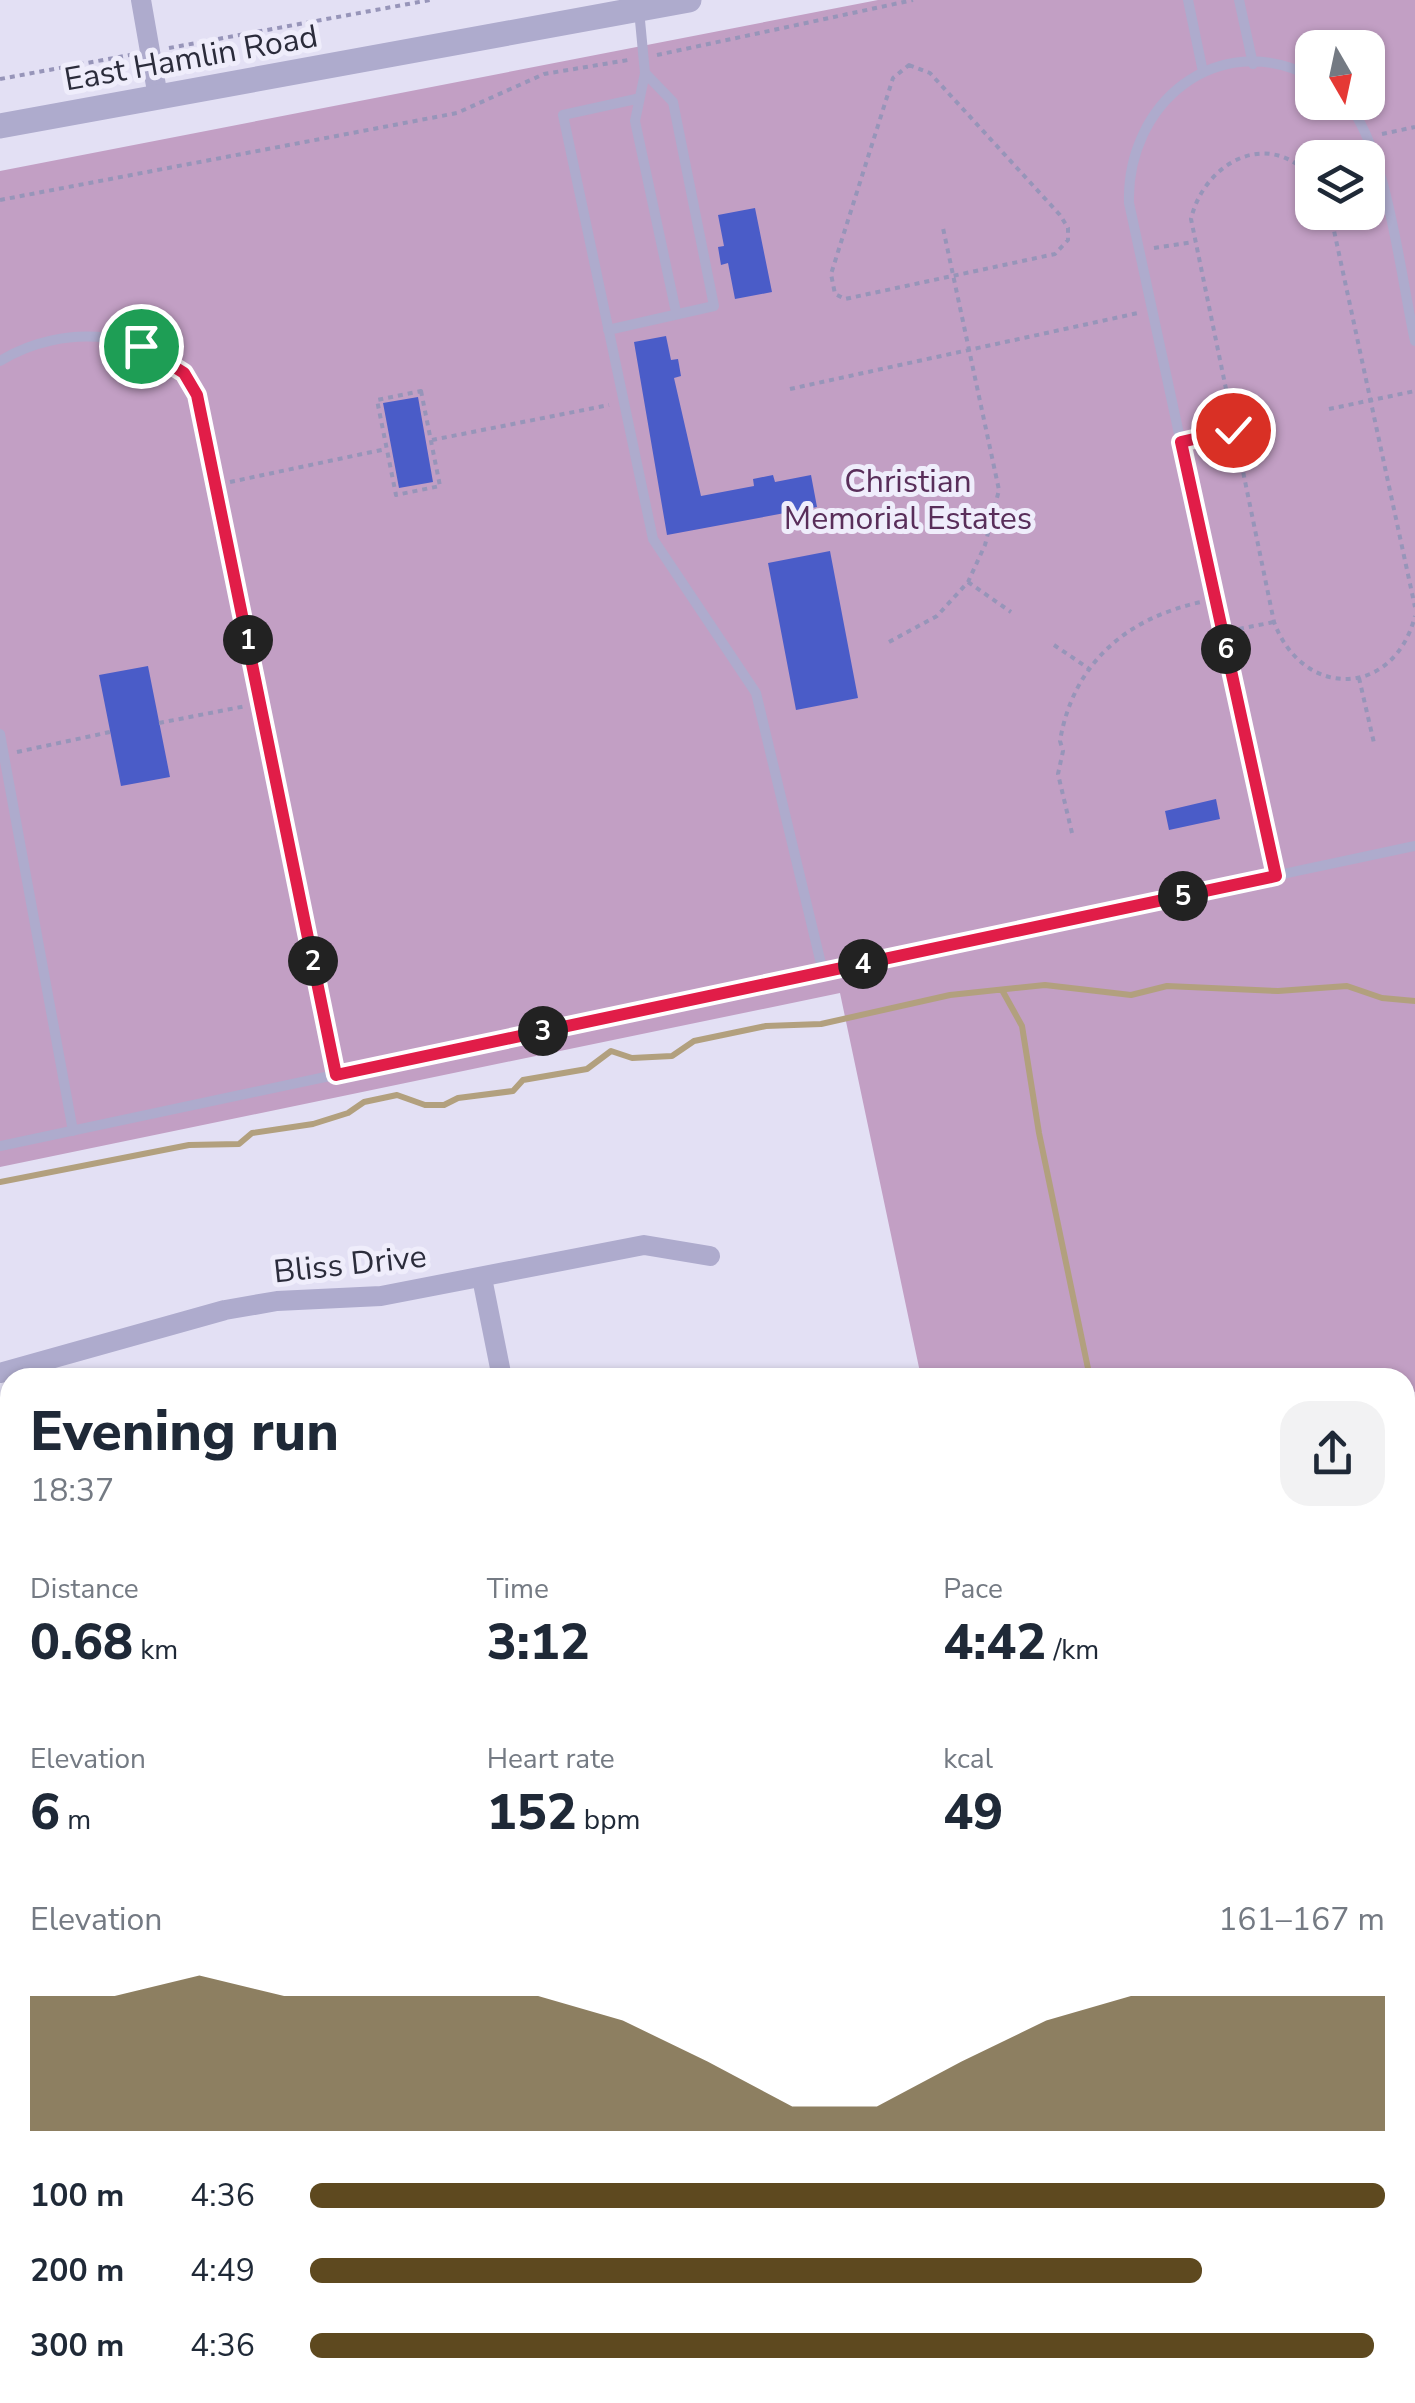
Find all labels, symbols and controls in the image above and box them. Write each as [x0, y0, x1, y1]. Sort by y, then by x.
street label: East Hamlin Road [61, 15, 321, 101]
north arrow [1295, 30, 1385, 120]
map controls [1295, 30, 1385, 230]
button: layers [1295, 140, 1385, 230]
pin [99, 304, 184, 389]
icon: arrive [114, 319, 169, 374]
pin [1191, 388, 1276, 473]
icon: check [1206, 403, 1261, 458]
park label: Christian Memorial Estates [784, 460, 1032, 540]
pin: 1 [223, 615, 273, 665]
text: 1 [240, 621, 256, 659]
pin: 6 [1201, 624, 1251, 674]
text: 6 [1218, 630, 1234, 668]
pin: 5 [1158, 871, 1208, 921]
text: 5 [1175, 877, 1191, 915]
pin: 2 [288, 936, 338, 986]
pin: 4 [838, 939, 888, 989]
text: 2 [305, 942, 321, 980]
text: 4 [855, 945, 871, 983]
pin: 3 [518, 1006, 568, 1056]
text: 3 [535, 1012, 551, 1050]
street label: Bliss Drive [271, 1235, 429, 1293]
text: Evening run [30, 1394, 339, 1469]
button: share [1280, 1401, 1385, 1506]
text: 18:37 [30, 1469, 114, 1512]
text: Distance [30, 1570, 139, 1608]
text: Time [487, 1570, 549, 1608]
text: Pace [943, 1570, 1003, 1608]
text: 0.68 [30, 1608, 133, 1677]
text: 3:12 [487, 1608, 590, 1677]
text: 4:42 [943, 1608, 1046, 1677]
text: km [133, 1631, 178, 1669]
text: /km [1046, 1631, 1099, 1669]
text: Elevation [30, 1740, 146, 1778]
text: Heart rate [487, 1740, 615, 1778]
text: kcal [943, 1740, 993, 1778]
text: 6 [30, 1778, 60, 1847]
text: 152 [487, 1778, 577, 1847]
text: 49 [943, 1778, 1003, 1847]
text: m [60, 1801, 91, 1839]
text: bpm [577, 1801, 640, 1839]
text: Elevation [30, 1898, 163, 1941]
text: 161–167 m [1218, 1898, 1385, 1941]
text: 100 m [30, 2174, 124, 2217]
text: 4:36 [190, 2174, 255, 2217]
text: 200 m [30, 2249, 124, 2292]
text: 4:49 [190, 2249, 255, 2292]
text: 300 m [30, 2324, 124, 2367]
text: 4:36 [190, 2324, 255, 2367]

